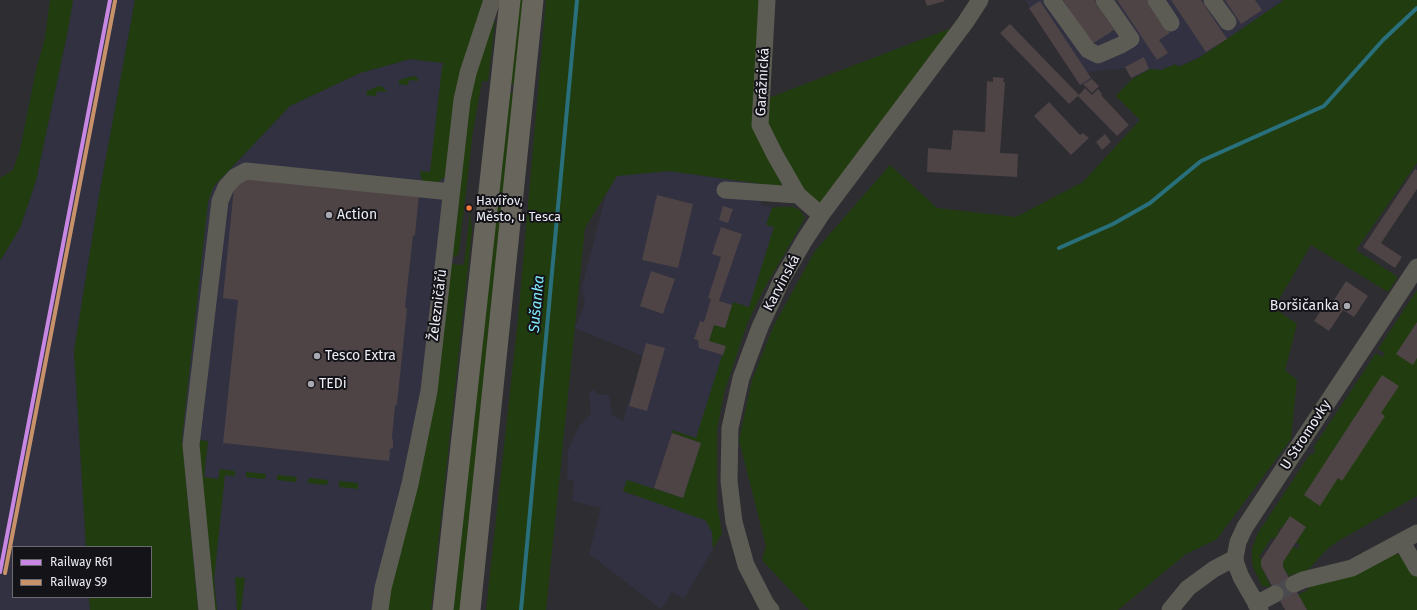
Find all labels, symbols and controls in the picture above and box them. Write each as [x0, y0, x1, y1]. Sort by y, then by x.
street label: Garážnická [753, 47, 773, 117]
place label: Havířov, Město, u Tesca [476, 193, 561, 224]
marker: Havířov, Město, u Tesca [464, 203, 474, 213]
place label: Action [337, 207, 377, 223]
marker: Action [324, 210, 334, 220]
street label: Karvinská [760, 252, 804, 314]
street label: Železničářů [425, 268, 451, 342]
water label: Sušanka [526, 275, 548, 333]
place label: Boršičanka [1270, 298, 1339, 314]
marker: Boršičanka [1342, 301, 1352, 311]
place label: Tesco Extra [325, 348, 396, 364]
marker: Tesco Extra [312, 351, 322, 361]
place label: TEDi [319, 376, 347, 392]
marker: TEDi [306, 379, 316, 389]
street label: U Stromovky [1277, 397, 1335, 473]
legend [12, 546, 152, 598]
text: Railway R61 [50, 555, 113, 569]
text: Railway S9 [50, 575, 107, 589]

